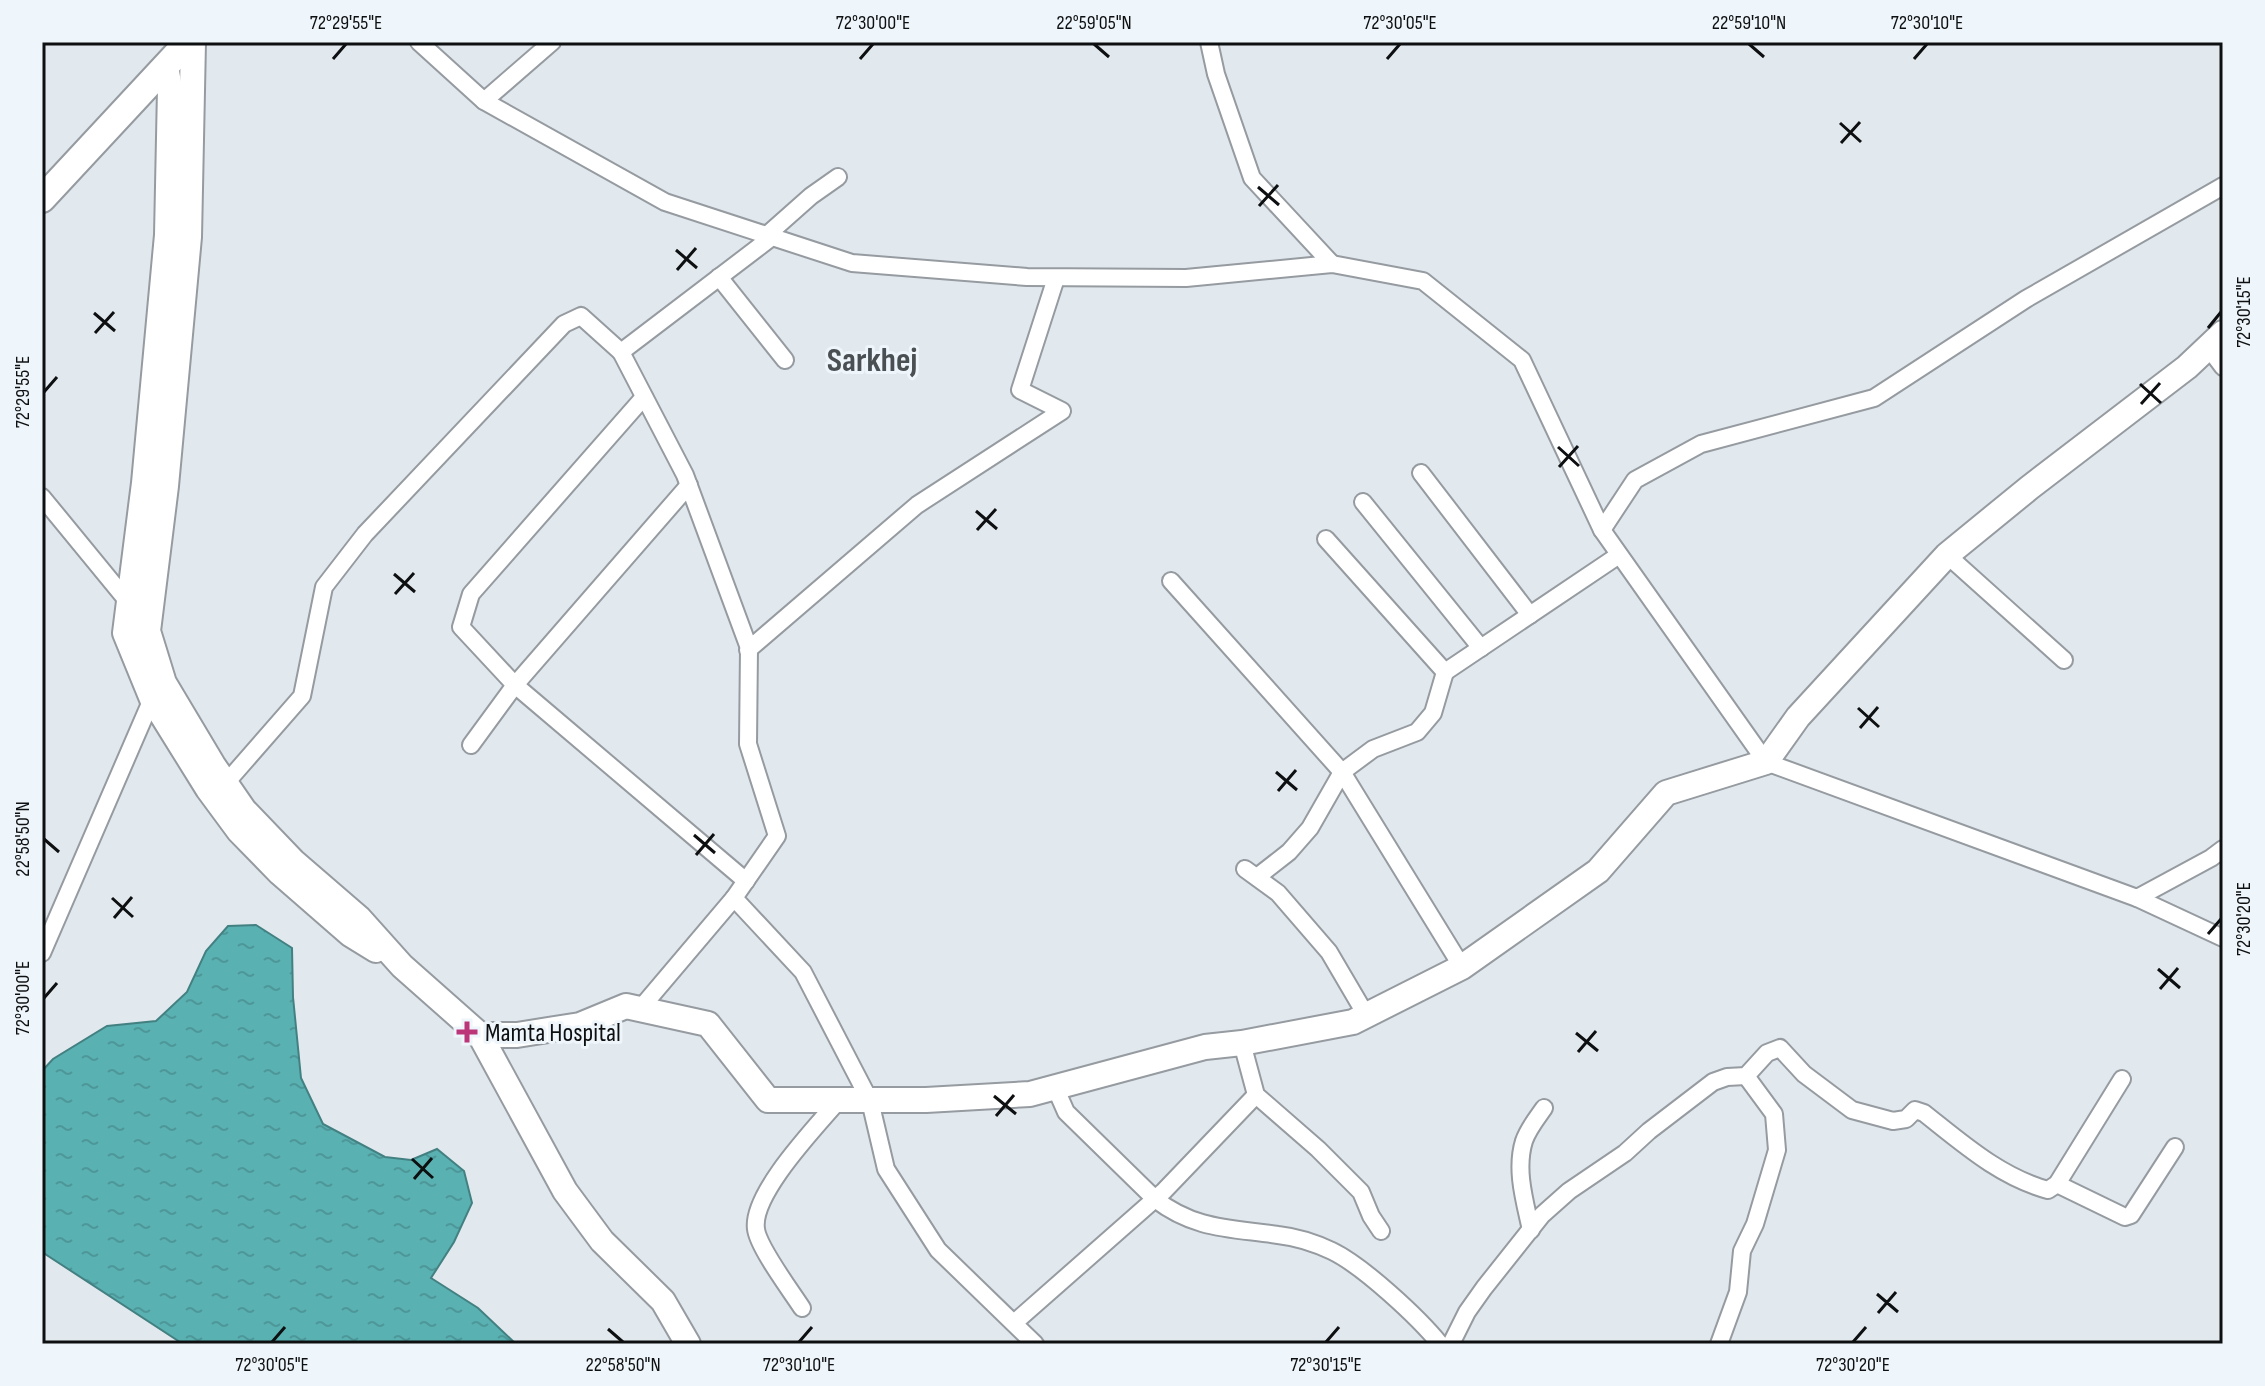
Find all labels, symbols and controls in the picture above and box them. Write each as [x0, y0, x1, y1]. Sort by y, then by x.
text: 72°29'55"E [310, 11, 382, 35]
text: 72°30'00"E [836, 11, 910, 35]
text: 22°59'05"N [1056, 11, 1132, 35]
text: 72°30'05"E [1363, 11, 1437, 35]
text: 22°59'10"N [1712, 11, 1786, 35]
text: 72°30'10"E [1891, 11, 1963, 35]
text: 72°30'15"E [2232, 276, 2256, 348]
district label: Sarkhej [827, 340, 917, 381]
text: 72°29'55"E [11, 356, 35, 428]
text: 22°58'50"N [11, 801, 35, 877]
text: 72°30'20"E [2232, 882, 2256, 956]
text: 72°30'00"E [11, 961, 35, 1035]
place label: Mamta Hospital [485, 1018, 621, 1049]
marker: Mamta Hospital [456, 1021, 478, 1043]
text: 72°30'05"E [235, 1353, 309, 1377]
text: 22°58'50"N [585, 1353, 661, 1377]
text: 72°30'10"E [763, 1353, 835, 1377]
text: 72°30'15"E [1290, 1353, 1362, 1377]
text: 72°30'20"E [1816, 1353, 1890, 1377]

